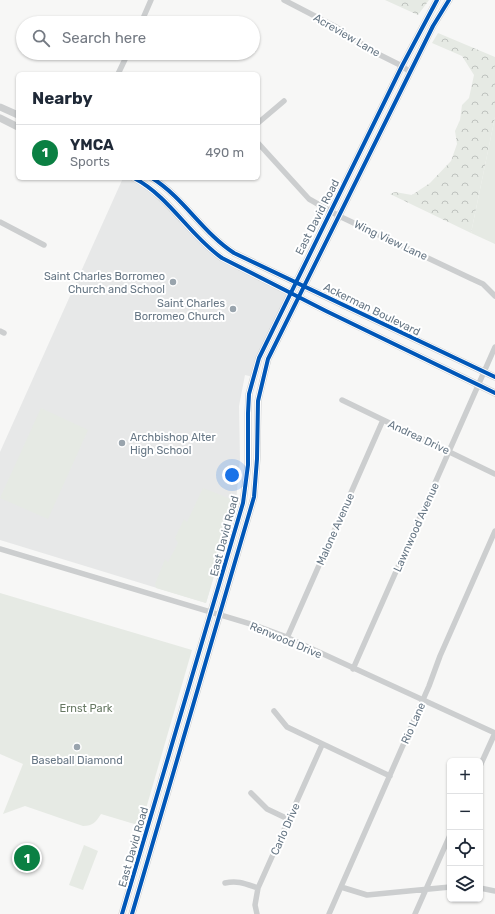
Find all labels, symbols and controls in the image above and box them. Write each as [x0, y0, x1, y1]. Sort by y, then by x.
street label: Acreview Lane [311, 11, 382, 60]
search box [16, 16, 260, 60]
icon: search [30, 27, 52, 49]
text: Search here [62, 29, 146, 47]
text: Nearby [32, 88, 93, 108]
text: YMCA [70, 136, 114, 154]
text: 1 [42, 145, 48, 160]
text: 490 m [205, 145, 244, 160]
text: Sports [70, 154, 110, 169]
street label: East David Road [293, 177, 342, 257]
street label: Wing View Lane [352, 218, 429, 263]
place label: Saint Charles Borromeo Church and School [44, 270, 165, 296]
marker: Saint Charles Borromeo Church and School [168, 277, 178, 287]
street label: Ackerman Boulevard [321, 280, 422, 338]
place label: Saint Charles Borromeo Church [134, 297, 225, 323]
marker: Saint Charles Borromeo Church [228, 304, 238, 314]
street label: Andrea Drive [386, 418, 451, 457]
place label: Archbishop Alter High School [130, 431, 217, 457]
marker: Archbishop Alter High School [117, 438, 127, 448]
your location [222, 465, 242, 485]
street label: Lawnwood Avenue [391, 481, 442, 574]
street label: Malone Avenue [314, 491, 357, 567]
street label: East David Road [207, 494, 241, 578]
street label: Renwood Drive [248, 619, 324, 661]
street label: Rio Lane [399, 700, 428, 746]
park label: Ernst Park [60, 702, 113, 715]
marker: Baseball Diamond [72, 742, 82, 752]
place label: Baseball Diamond [31, 754, 123, 767]
map controls [447, 758, 483, 902]
button: + [447, 758, 483, 794]
button: − [447, 794, 483, 830]
street label: Carlo Drive [268, 801, 303, 857]
street label: East David Road [116, 805, 151, 889]
button: locate [447, 830, 483, 866]
pin: 1 [14, 843, 40, 873]
button: layers [447, 866, 483, 902]

